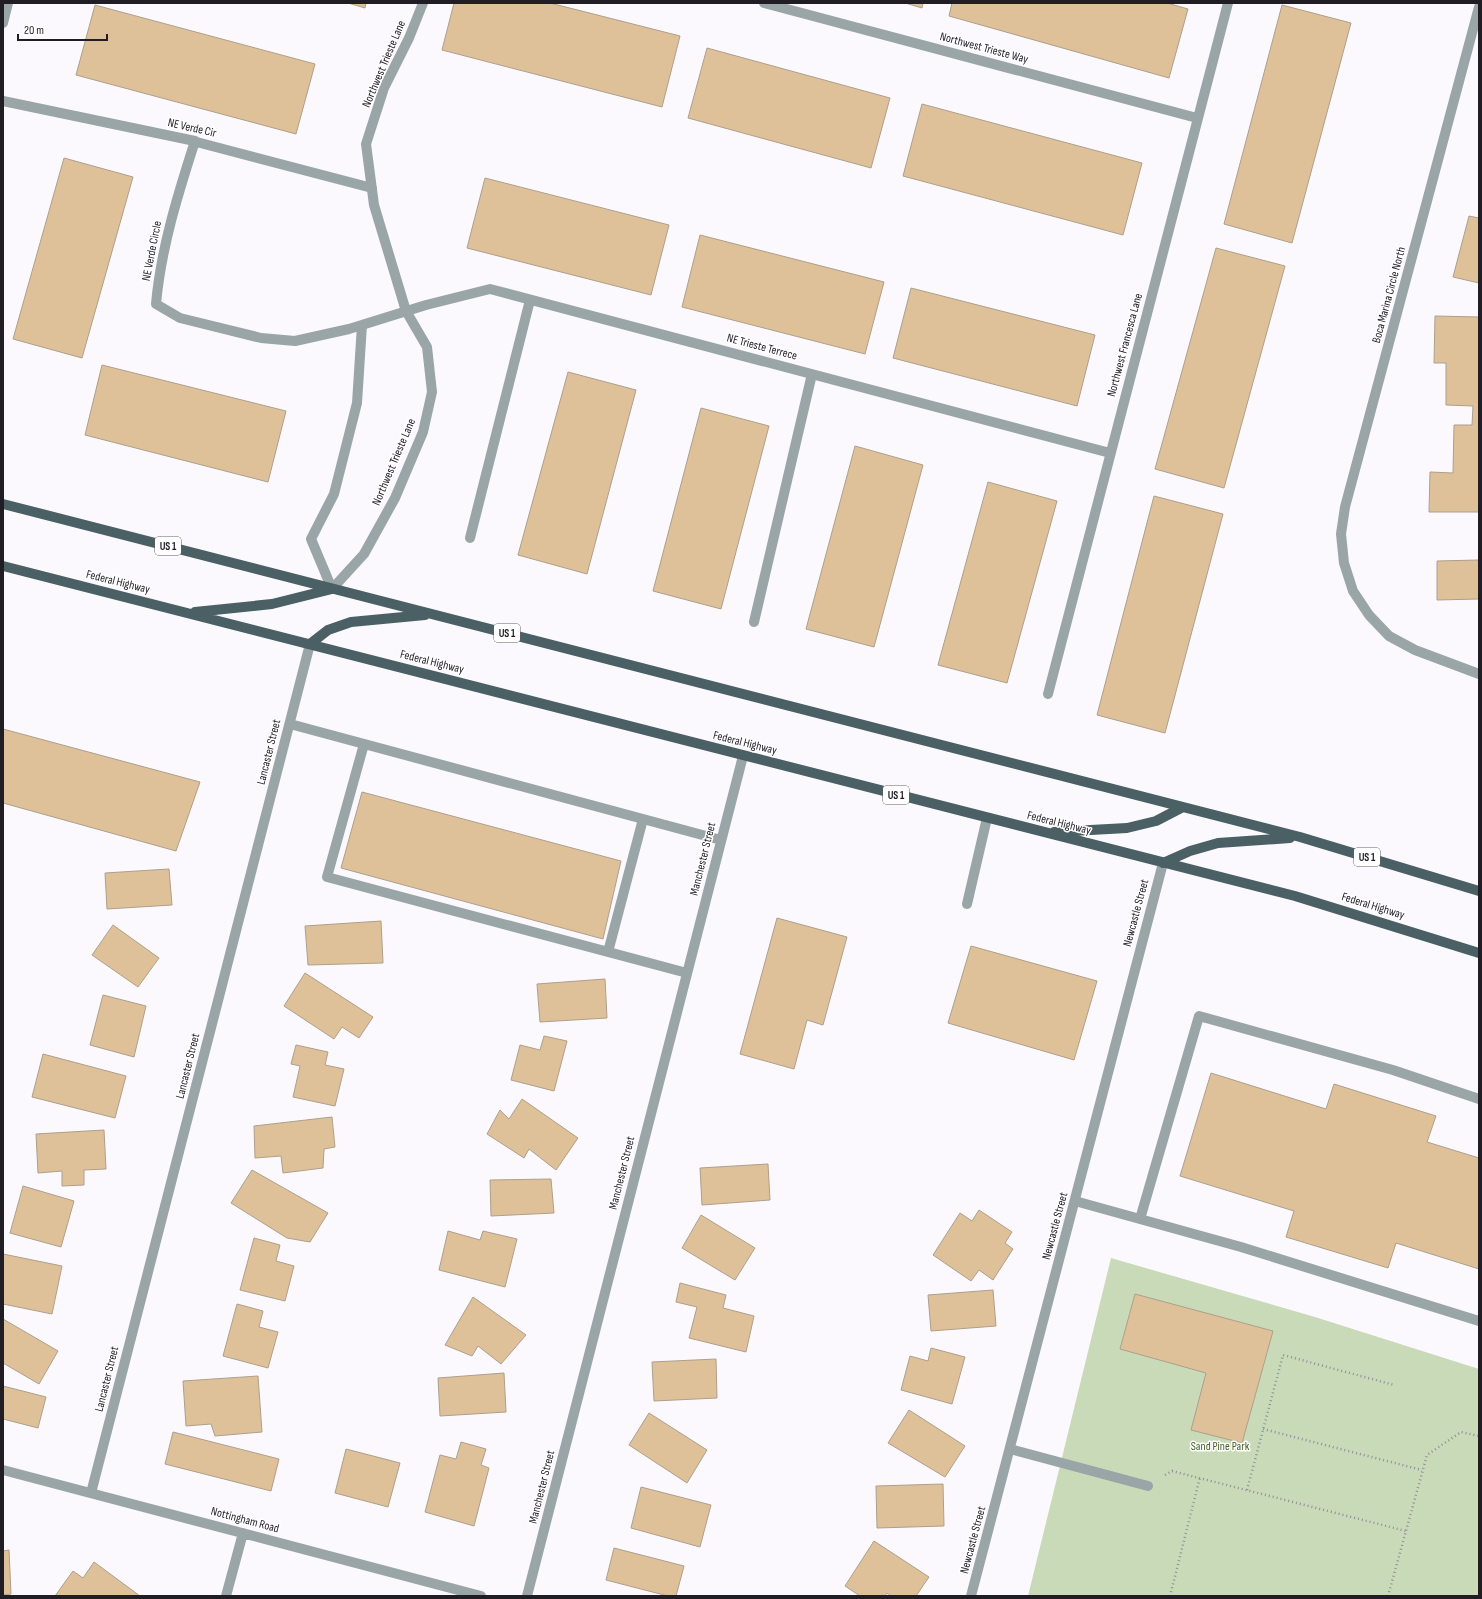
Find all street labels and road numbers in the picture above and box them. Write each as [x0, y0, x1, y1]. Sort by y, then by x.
street label: Northwest Trieste Lane [359, 18, 409, 110]
street label: Northwest Trieste Way [938, 29, 1030, 67]
street label: NE Verde Cir [166, 115, 218, 141]
street label: NE Verde Circle [139, 219, 165, 282]
street label: Boca Marina Circle North [1369, 245, 1409, 345]
street label: Northwest Francesca Lane [1104, 291, 1146, 398]
street label: NE Trieste Terrece [725, 330, 799, 364]
street label: Northwest Trieste Lane [369, 416, 419, 508]
road number: US 1 [155, 537, 181, 555]
street label: Federal Highway [85, 567, 152, 597]
road number: US 1 [494, 624, 520, 642]
street label: Federal Highway [399, 647, 466, 677]
street label: Lancaster Street [254, 717, 284, 786]
street label: Federal Highway [712, 728, 779, 758]
road number: US 1 [883, 786, 909, 804]
street label: Federal Highway [1026, 808, 1093, 838]
street label: Manchester Street [687, 820, 719, 897]
road number: US 1 [1354, 848, 1380, 866]
street label: Newcastle Street [1120, 877, 1152, 948]
street label: Federal Highway [1340, 889, 1407, 923]
street label: Lancaster Street [173, 1031, 203, 1100]
street label: Manchester Street [606, 1134, 638, 1211]
street label: Newcastle Street [1039, 1190, 1071, 1261]
street label: Lancaster Street [92, 1344, 122, 1413]
street label: Manchester Street [526, 1448, 558, 1525]
street label: Nottingham Road [209, 1504, 281, 1536]
street label: Newcastle Street [957, 1504, 989, 1575]

